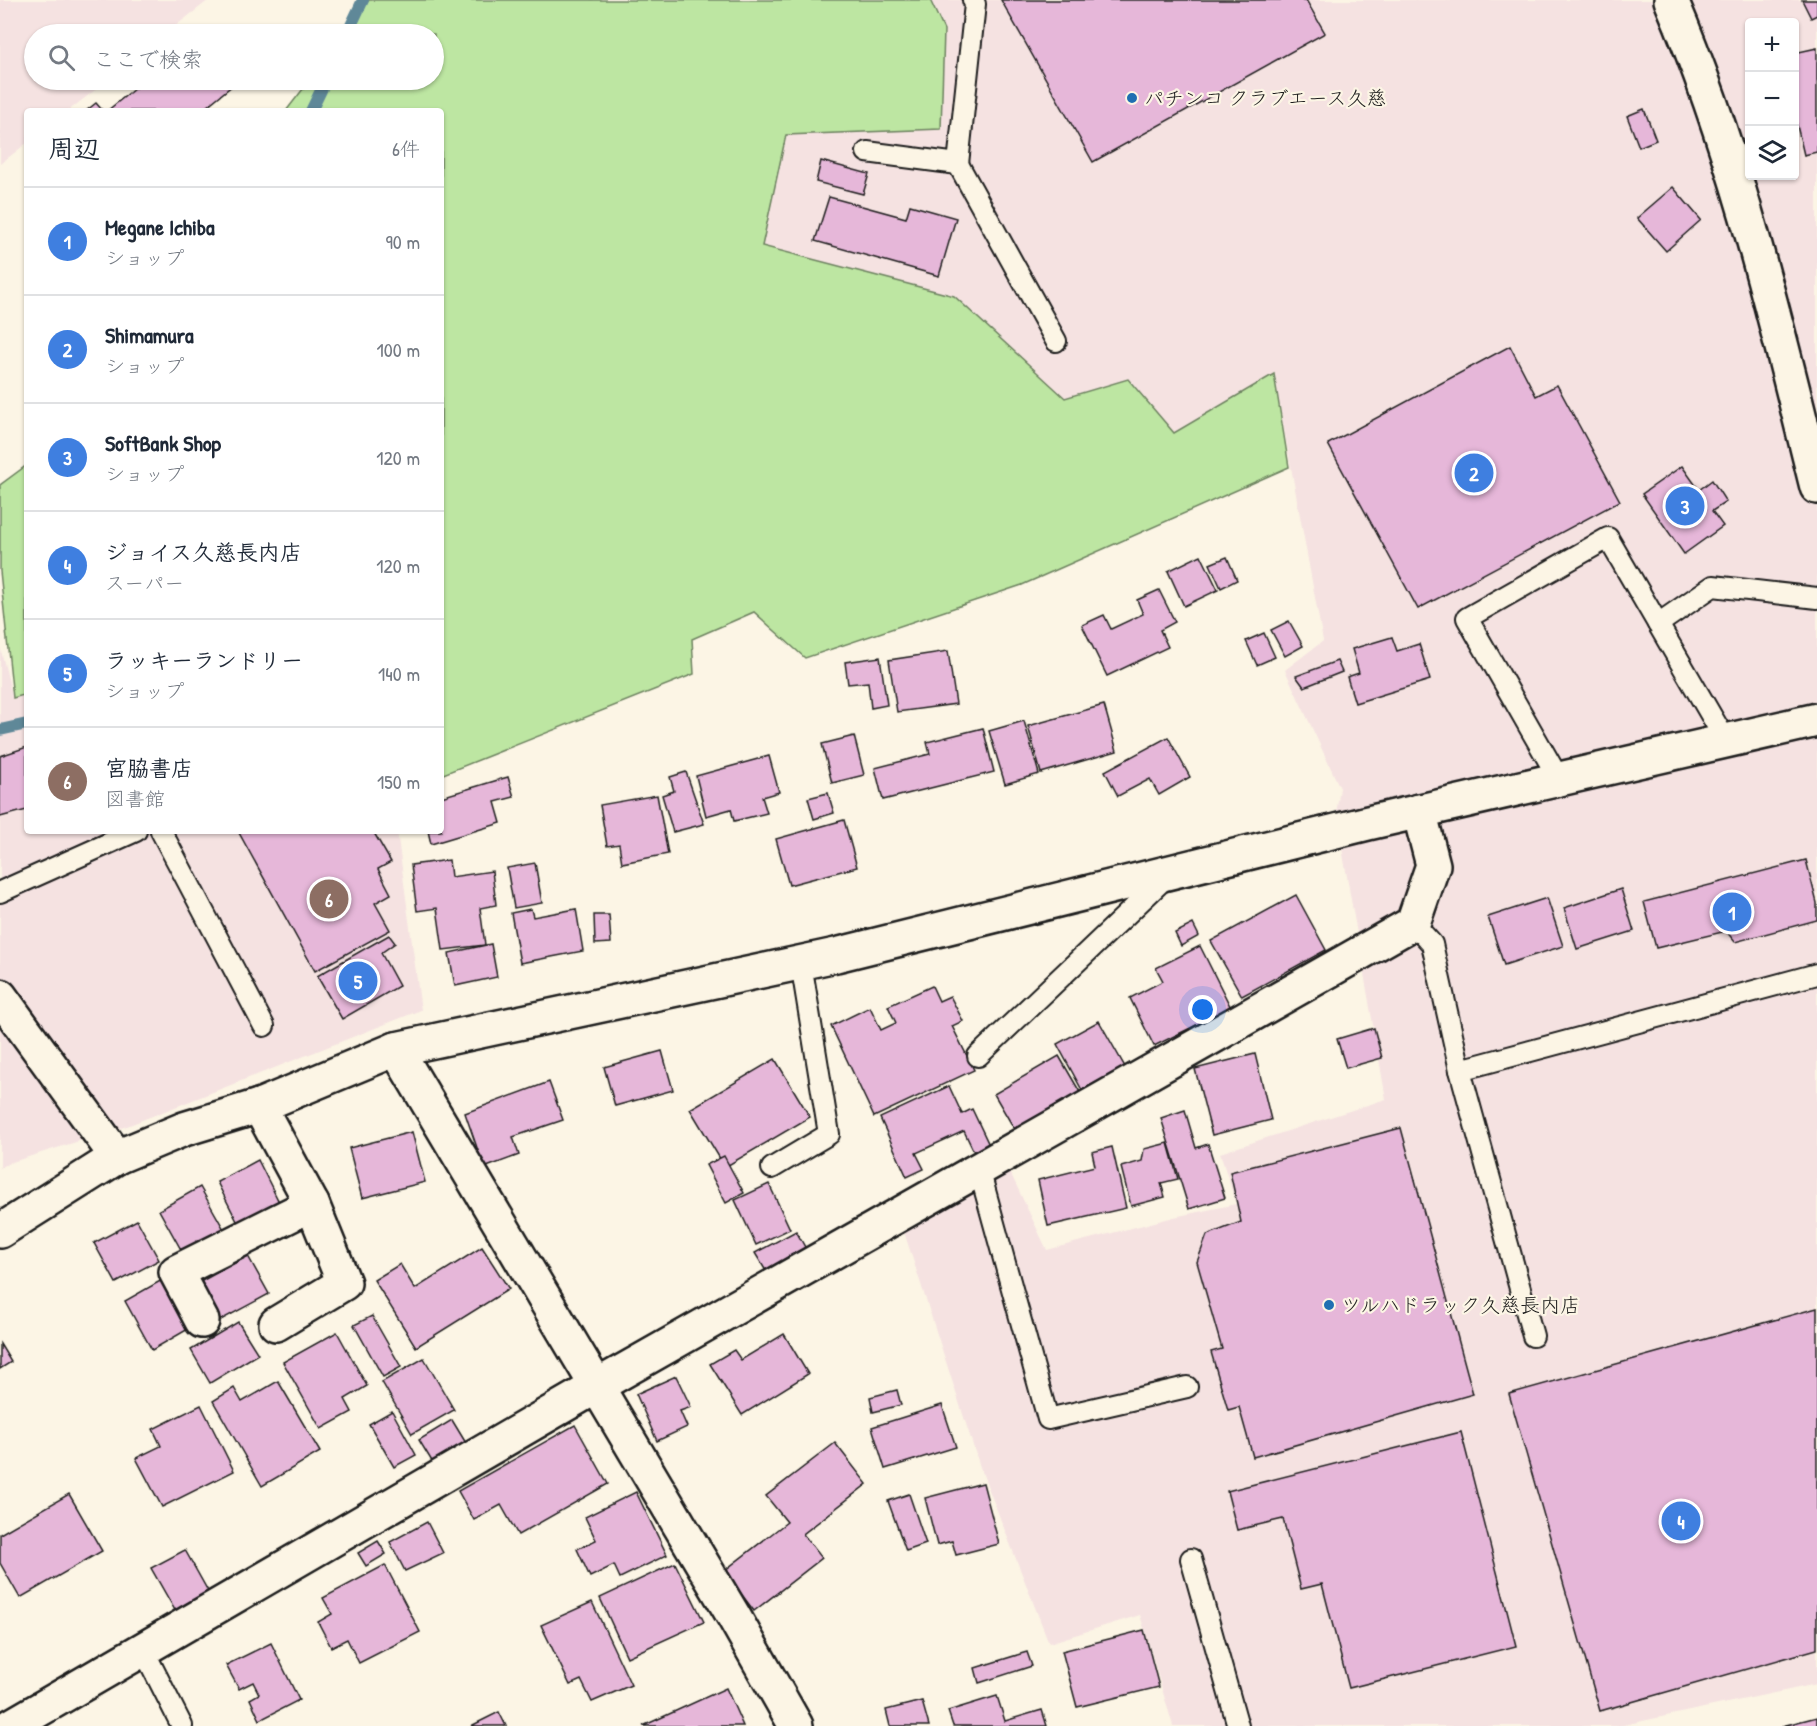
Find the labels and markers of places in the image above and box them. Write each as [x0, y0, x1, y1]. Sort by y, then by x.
place label: パチンコ クラブエース久慈 [1144, 84, 1387, 111]
marker: パチンコ クラブエース久慈 [1125, 91, 1139, 105]
pin: 2 [1454, 450, 1494, 496]
pin: 3 [1666, 484, 1704, 528]
pin: 6 [310, 876, 348, 922]
pin: 1 [1712, 890, 1752, 934]
pin: 5 [338, 958, 378, 1004]
place label: ツルハドラック久慈長内店 [1341, 1291, 1580, 1318]
marker: ツルハドラック久慈長内店 [1322, 1298, 1336, 1312]
pin: 4 [1662, 1498, 1700, 1544]

